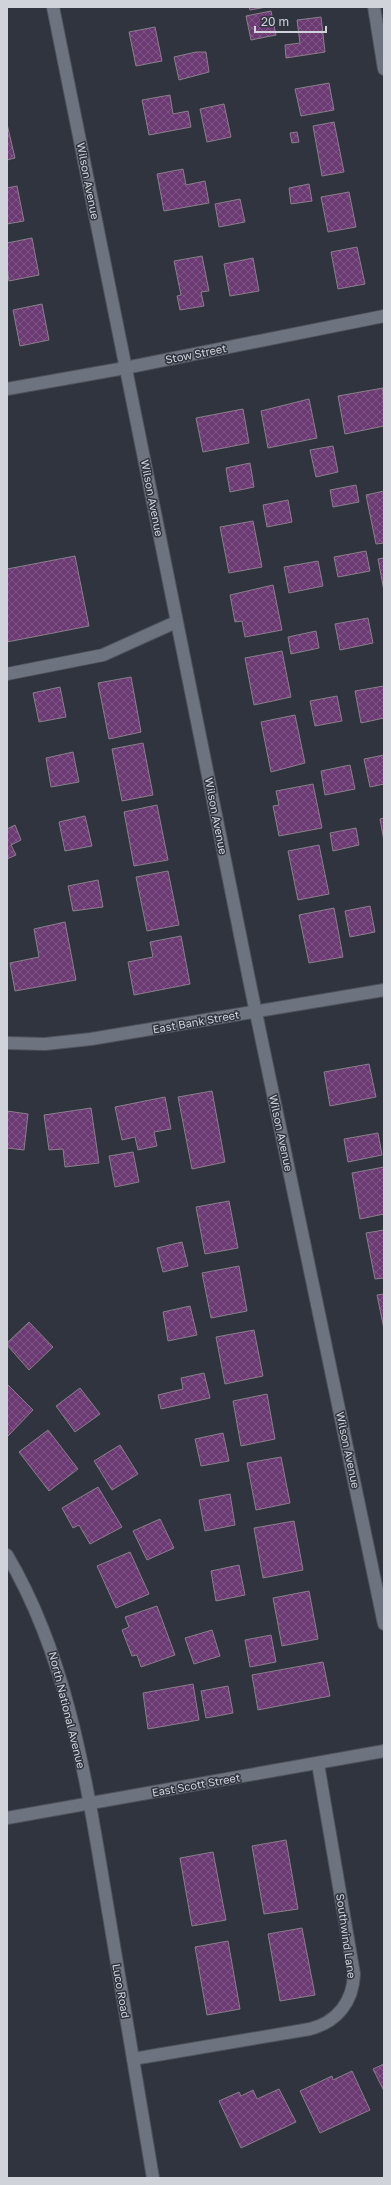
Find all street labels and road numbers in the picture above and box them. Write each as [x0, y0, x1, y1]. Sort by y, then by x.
street label: Wilson Avenue [75, 141, 102, 220]
street label: Stow Street [164, 341, 228, 366]
street label: Wilson Avenue [139, 458, 166, 537]
street label: Wilson Avenue [203, 776, 230, 855]
street label: East Bank Street [152, 1007, 240, 1036]
street label: Wilson Avenue [267, 1093, 296, 1172]
street label: Wilson Avenue [334, 1410, 363, 1489]
street label: North National Avenue [47, 1650, 88, 1770]
street label: East Scott Street [151, 1770, 241, 1799]
street label: Southwind Lane [334, 1893, 359, 1979]
street label: Luco Road [110, 1963, 133, 2019]

